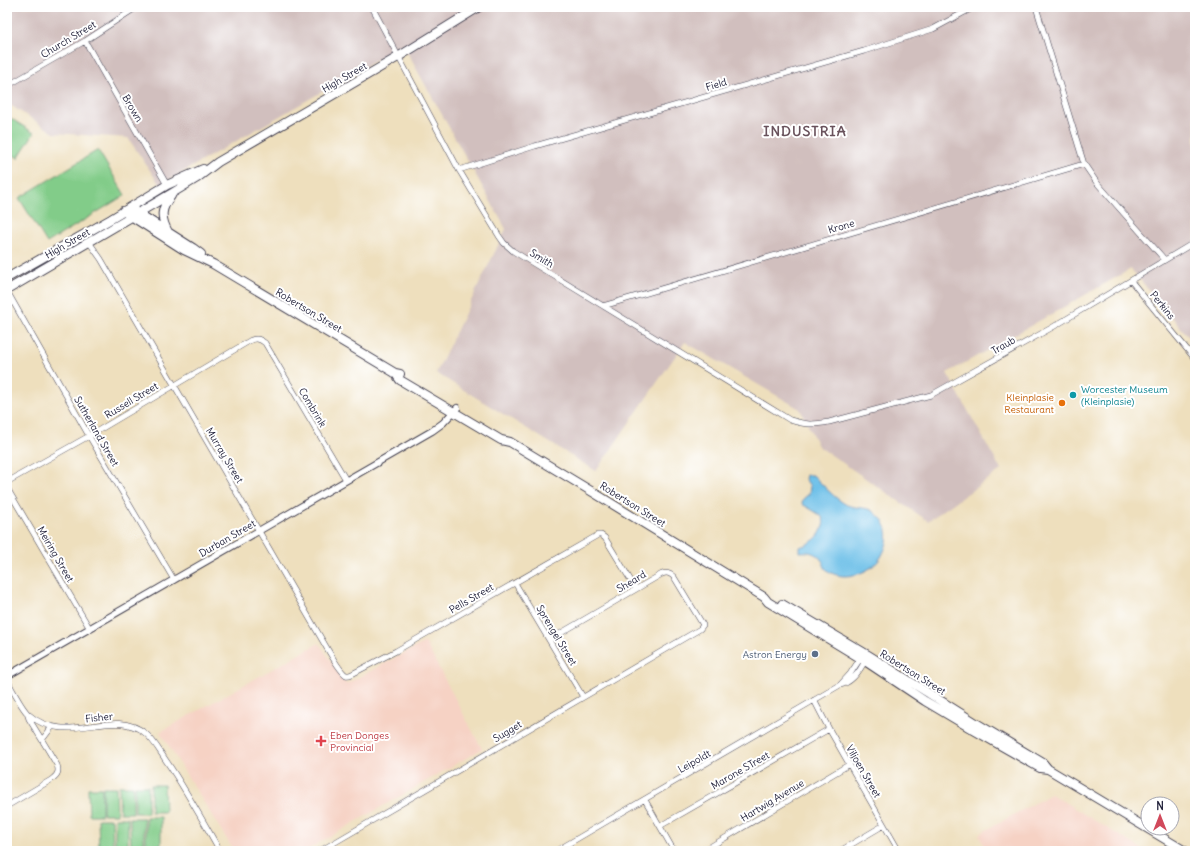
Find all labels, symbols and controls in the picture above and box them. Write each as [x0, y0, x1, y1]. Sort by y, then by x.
street label: Church Street [38, 18, 99, 61]
street label: High Street [319, 59, 370, 96]
street label: Field [704, 75, 728, 94]
street label: Brown [119, 92, 146, 125]
district label: INDUSTRIA [763, 122, 847, 140]
street label: Krone [826, 217, 856, 236]
street label: High Street [42, 225, 93, 262]
street label: Smith [527, 246, 556, 271]
street label: Robertson Street [273, 285, 345, 336]
street label: Perkins [1147, 288, 1178, 322]
street label: Traub [989, 333, 1018, 357]
street label: Russell Street [102, 379, 161, 421]
place label: Worcester Museum (Kleinplasie) [1081, 383, 1168, 408]
street label: Combrink [296, 385, 329, 429]
marker: Worcester Museum (Kleinplasie) [1068, 390, 1078, 400]
place label: Kleinplasie Restaurant [1004, 391, 1055, 416]
street label: Sutherland Street [71, 394, 122, 469]
marker: Kleinplasie Restaurant [1057, 398, 1067, 408]
street label: Murray Street [203, 425, 247, 486]
street label: Robertson Street [597, 479, 669, 530]
street label: Durban Street [197, 517, 258, 560]
street label: Meiring Street [34, 524, 77, 585]
street label: Sheard [614, 567, 649, 595]
street label: Pells Street [447, 580, 496, 616]
street label: Sprengel Street [533, 603, 580, 669]
street label: Robertson Street [877, 647, 949, 698]
place label: Astron Energy [743, 648, 807, 661]
marker: Astron Energy [810, 649, 820, 659]
street label: Fisher [85, 710, 114, 725]
street label: Sugget [491, 717, 525, 745]
place label: Eben Donges Provincial [330, 729, 389, 754]
marker: Eben Donges Provincial [315, 735, 327, 747]
street label: Viljoen Street [843, 743, 884, 801]
street label: Leipoldt [676, 747, 713, 776]
street label: Marone STreet [709, 748, 772, 792]
street label: Hartwig Avenue [738, 776, 806, 825]
north arrow [1140, 796, 1180, 836]
text: N [1156, 799, 1164, 813]

